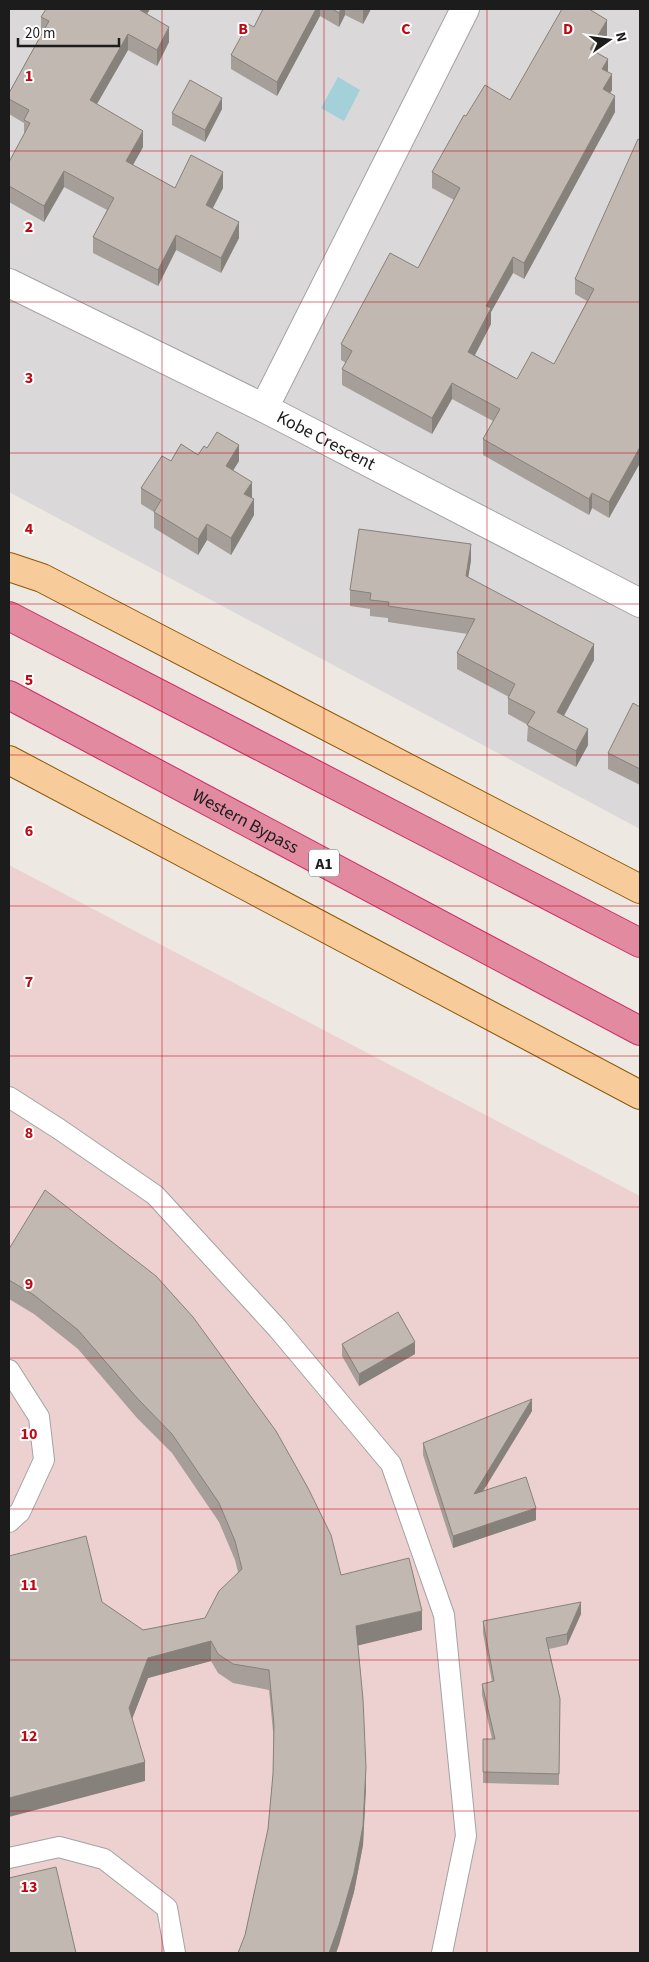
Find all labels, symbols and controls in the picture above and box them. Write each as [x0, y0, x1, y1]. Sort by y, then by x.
scale bar [18, 15, 119, 47]
north arrow [584, 15, 634, 65]
text: B [238, 18, 248, 40]
text: C [401, 18, 411, 40]
text: D [563, 18, 573, 40]
text: 20 m [25, 23, 55, 44]
text: N [610, 30, 631, 44]
text: 1 [25, 65, 33, 87]
text: 2 [25, 216, 33, 238]
text: 3 [25, 367, 33, 389]
street label: Kobe Crescent [272, 405, 380, 477]
text: 4 [25, 518, 34, 540]
text: 5 [25, 669, 33, 691]
street label: Western Bypass [188, 783, 303, 860]
text: 6 [25, 820, 33, 842]
road number: A1 [309, 850, 339, 876]
text: 7 [25, 971, 33, 993]
text: 8 [25, 1122, 33, 1144]
text: 9 [25, 1273, 33, 1295]
text: 10 [21, 1423, 37, 1445]
text: 11 [21, 1574, 37, 1596]
text: 12 [21, 1725, 37, 1747]
text: 13 [21, 1876, 37, 1898]

